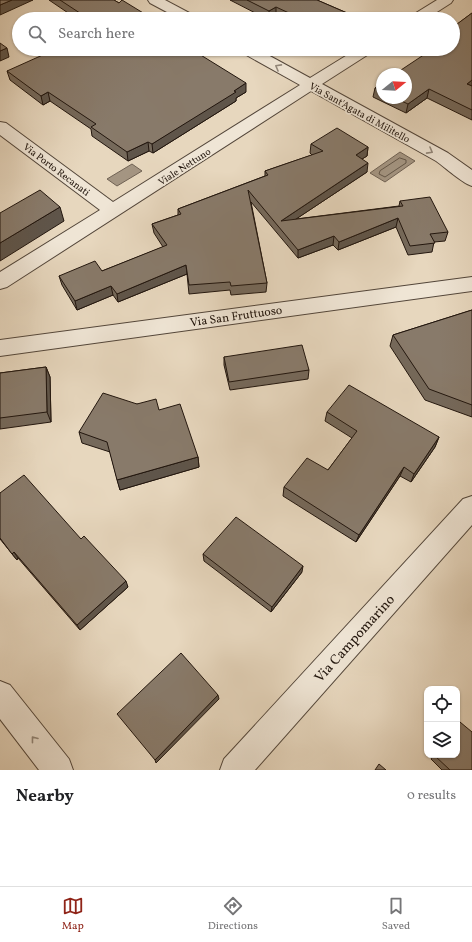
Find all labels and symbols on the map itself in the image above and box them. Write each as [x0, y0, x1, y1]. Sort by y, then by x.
one-way arrow [275, 64, 282, 71]
north arrow [376, 68, 412, 104]
street label: Via Sant'Agata di Militello [307, 79, 412, 146]
street label: Via Porto Recanati [20, 140, 93, 200]
street label: Viale Nettuno [156, 145, 214, 189]
one-way arrow [426, 147, 433, 154]
street label: Via San Fruttuoso [189, 303, 283, 331]
street label: Via Campomarino [311, 591, 400, 687]
one-way arrow [32, 737, 39, 744]

